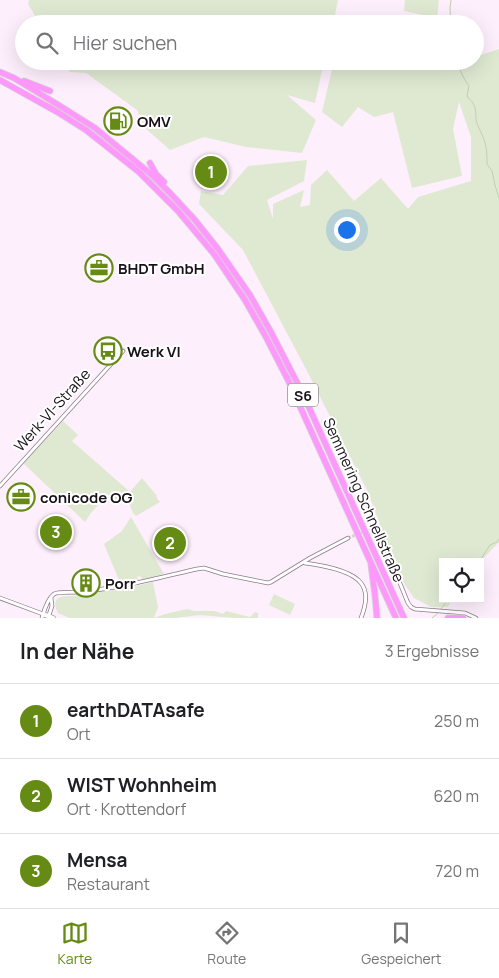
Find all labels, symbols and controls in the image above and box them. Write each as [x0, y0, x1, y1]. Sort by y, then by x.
search box [15, 15, 484, 70]
icon: search [33, 29, 61, 57]
text: Hier suchen [73, 30, 177, 56]
fuel station icon: OMV [103, 106, 133, 136]
place label: OMV [137, 111, 171, 132]
pin: 1 [195, 153, 227, 191]
your location [334, 217, 360, 243]
office icon: BHDT GmbH [84, 253, 114, 283]
place label: BHDT GmbH [118, 258, 205, 279]
bus stop icon: Werk VI [93, 336, 123, 366]
place label: Werk VI [127, 341, 181, 362]
street label: Werk-VI-Straße [9, 364, 95, 456]
road number: S6 [288, 384, 318, 406]
street label: Semmering Schnellstraße [318, 415, 410, 586]
office icon: conicode OG [6, 482, 36, 512]
place label: conicode OG [40, 487, 132, 508]
pin: 3 [40, 513, 72, 551]
pin: 2 [154, 524, 186, 562]
map controls [439, 558, 484, 603]
button: locate [439, 558, 484, 603]
building icon: Porr [71, 568, 101, 598]
place label: Porr [105, 573, 136, 594]
text: In der Nähe [20, 637, 134, 665]
text: 3 Ergebnisse [385, 640, 479, 662]
text: earthDATAsafe [67, 697, 205, 723]
text: 1 [32, 710, 40, 732]
text: 250 m [434, 710, 479, 732]
text: Ort [67, 723, 91, 745]
text: WIST Wohnheim [67, 772, 217, 798]
text: 2 [31, 785, 41, 807]
text: 620 m [433, 785, 479, 807]
text: Ort · Krottendorf [67, 798, 186, 820]
text: Mensa [67, 847, 128, 873]
text: 3 [31, 860, 41, 882]
text: 720 m [435, 860, 479, 882]
text: Restaurant [67, 873, 150, 895]
tab: Karte [58, 919, 92, 968]
tab: Route [207, 919, 246, 968]
tab: Gespeichert [361, 919, 441, 968]

